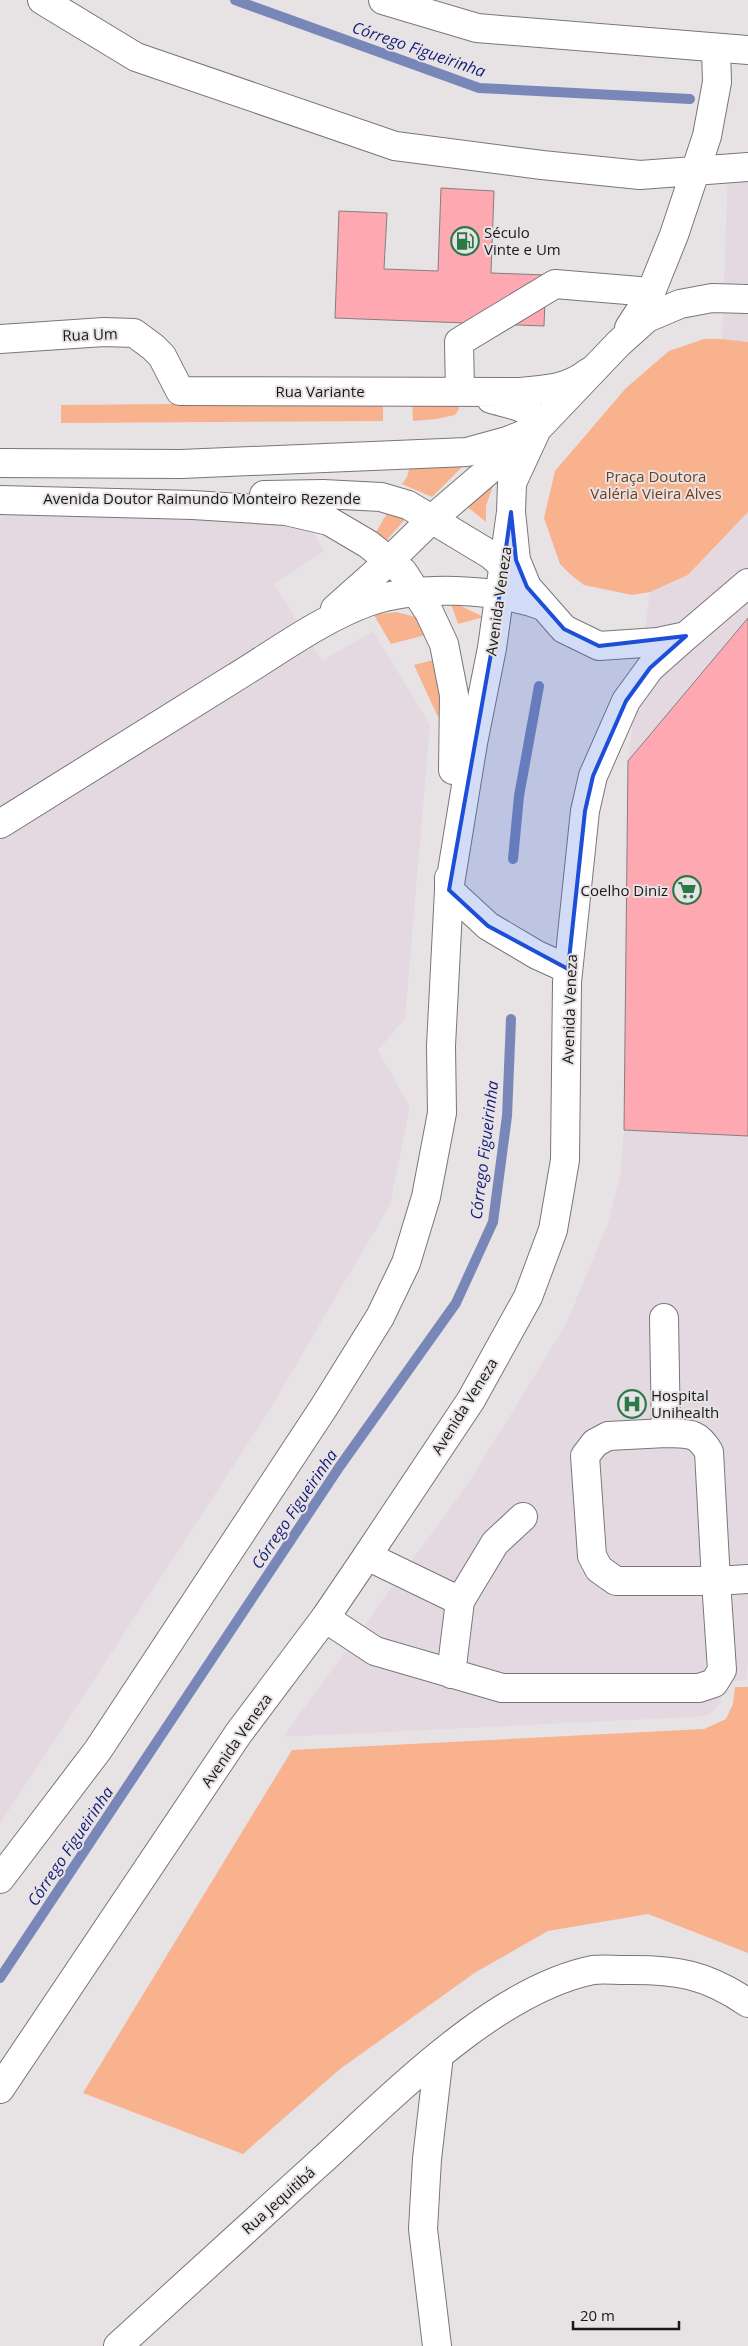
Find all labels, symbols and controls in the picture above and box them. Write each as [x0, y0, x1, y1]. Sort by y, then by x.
water label: Córrego Figueirinha [349, 16, 489, 82]
place label: Século Vinte e Um [484, 222, 561, 259]
fuel station icon: Século Vinte e Um [450, 226, 480, 256]
street label: Rua Um [62, 323, 118, 345]
street label: Rua Variante [275, 381, 365, 401]
park label: Praça Doutora Valéria Vieira Alves [590, 466, 722, 503]
street label: Avenida Doutor Raimundo Monteiro Rezende [43, 488, 361, 508]
street label: Avenida Veneza [480, 545, 516, 657]
supermarket icon: Coelho Diniz [672, 875, 702, 905]
place label: Coelho Diniz [581, 880, 668, 900]
street label: Avenida Veneza [557, 954, 581, 1064]
water label: Córrego Figueirinha [465, 1079, 503, 1221]
street label: Avenida Veneza [426, 1354, 502, 1458]
place label: Hospital Unihealth [651, 1385, 719, 1422]
hospital icon: Hospital Unihealth [617, 1389, 647, 1419]
water label: Córrego Figueirinha [246, 1445, 342, 1573]
street label: Avenida Veneza [196, 1689, 276, 1791]
water label: Córrego Figueirinha [22, 1782, 118, 1910]
street label: Rua Jequitibá [237, 2162, 319, 2238]
scale bar [573, 2298, 679, 2330]
text: 20 m [580, 2305, 615, 2325]

